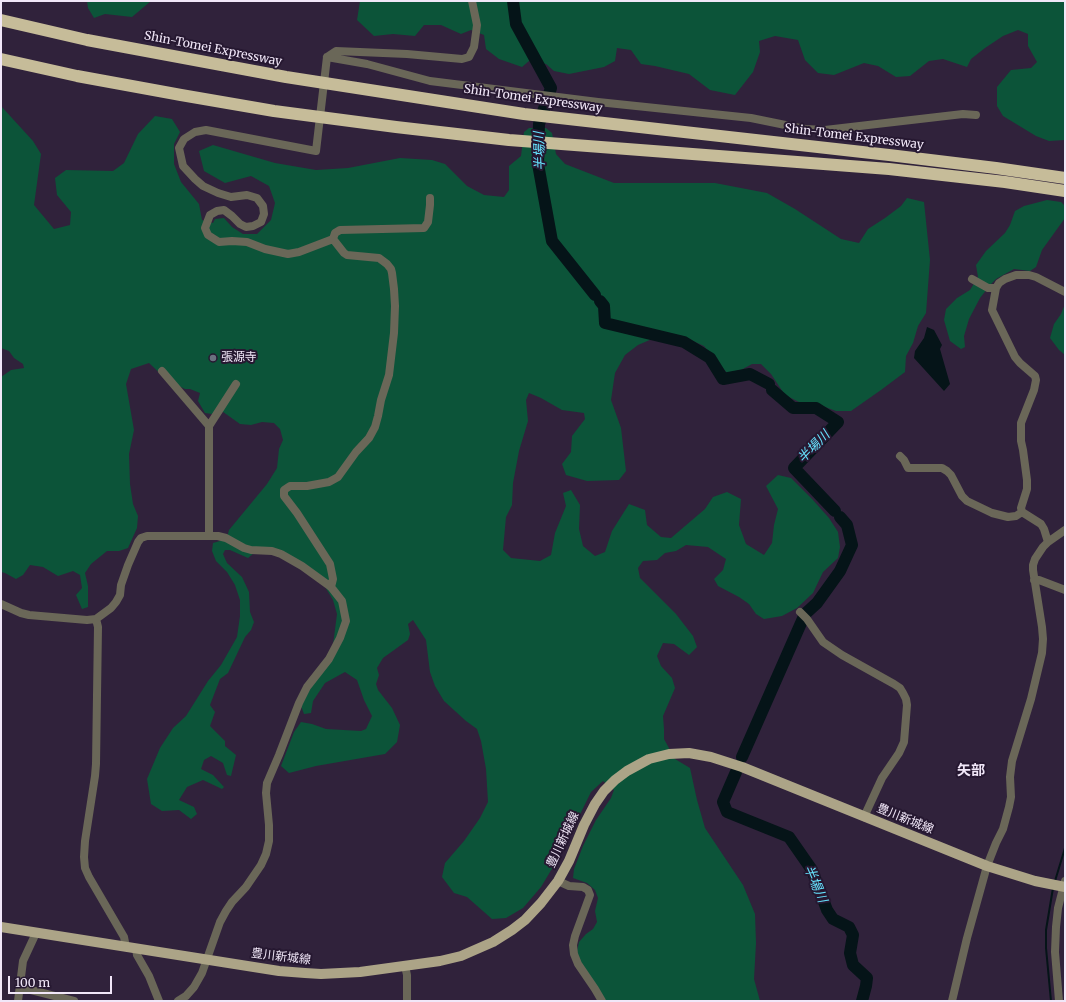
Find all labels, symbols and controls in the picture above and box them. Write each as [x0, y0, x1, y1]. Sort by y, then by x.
street label: Shin-Tomei Expressway [143, 29, 283, 69]
street label: Shin-Tomei Expressway [463, 82, 603, 116]
street label: Shin-Tomei Expressway [784, 121, 924, 153]
water label: 半場川 [532, 131, 548, 171]
place label: 張源寺 [221, 351, 257, 365]
marker: 張源寺 [208, 353, 218, 363]
water label: 半場川 [795, 428, 833, 466]
district label: 矢部 [957, 763, 985, 779]
street label: 豊川新城線 [874, 801, 936, 837]
street label: 豊川新城線 [544, 810, 582, 870]
water label: 半場川 [800, 863, 830, 905]
street label: 豊川新城線 [250, 946, 312, 968]
scale bar [10, 968, 114, 994]
text: 100 m [15, 975, 50, 990]

